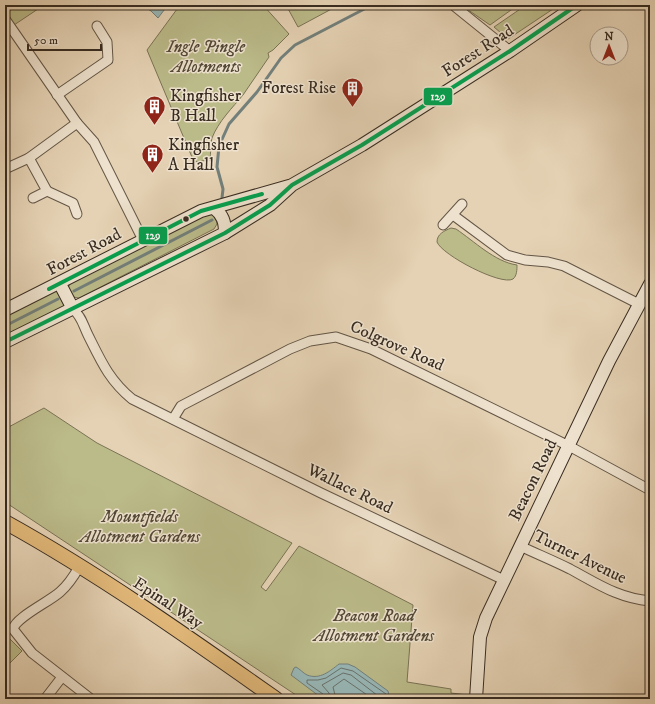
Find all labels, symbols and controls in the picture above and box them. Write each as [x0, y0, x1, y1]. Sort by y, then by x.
street label: Forest Road [438, 19, 519, 82]
scale bar [28, 26, 101, 52]
north arrow [589, 26, 629, 66]
text: N [604, 30, 614, 44]
text: 50 m [34, 33, 58, 48]
park label: Ingle Pingle Allotments [166, 36, 246, 78]
building icon: Forest Rise [339, 75, 365, 108]
place label: Forest Rise [261, 77, 336, 99]
place label: Kingfisher B Hall [170, 85, 242, 127]
line badge: 129 [423, 87, 453, 106]
text: 129 [431, 90, 446, 104]
building icon: Kingfisher B Hall [141, 93, 167, 126]
place label: Kingfisher A Hall [168, 134, 240, 176]
building icon: Kingfisher A Hall [139, 142, 165, 175]
unlabelled marker [181, 214, 191, 224]
street label: Forest Road [43, 223, 126, 281]
line badge: 129 [138, 226, 168, 245]
text: 129 [146, 229, 161, 243]
street label: Colgrove Road [346, 315, 448, 377]
street label: Beacon Road [504, 435, 562, 525]
street label: Wallace Road [303, 458, 397, 519]
park label: Mountfields Allotment Gardens [78, 506, 201, 548]
street label: Turner Avenue [530, 525, 630, 589]
street label: Epinal Way [129, 572, 208, 634]
park label: Beacon Road Allotment Gardens [312, 605, 435, 647]

